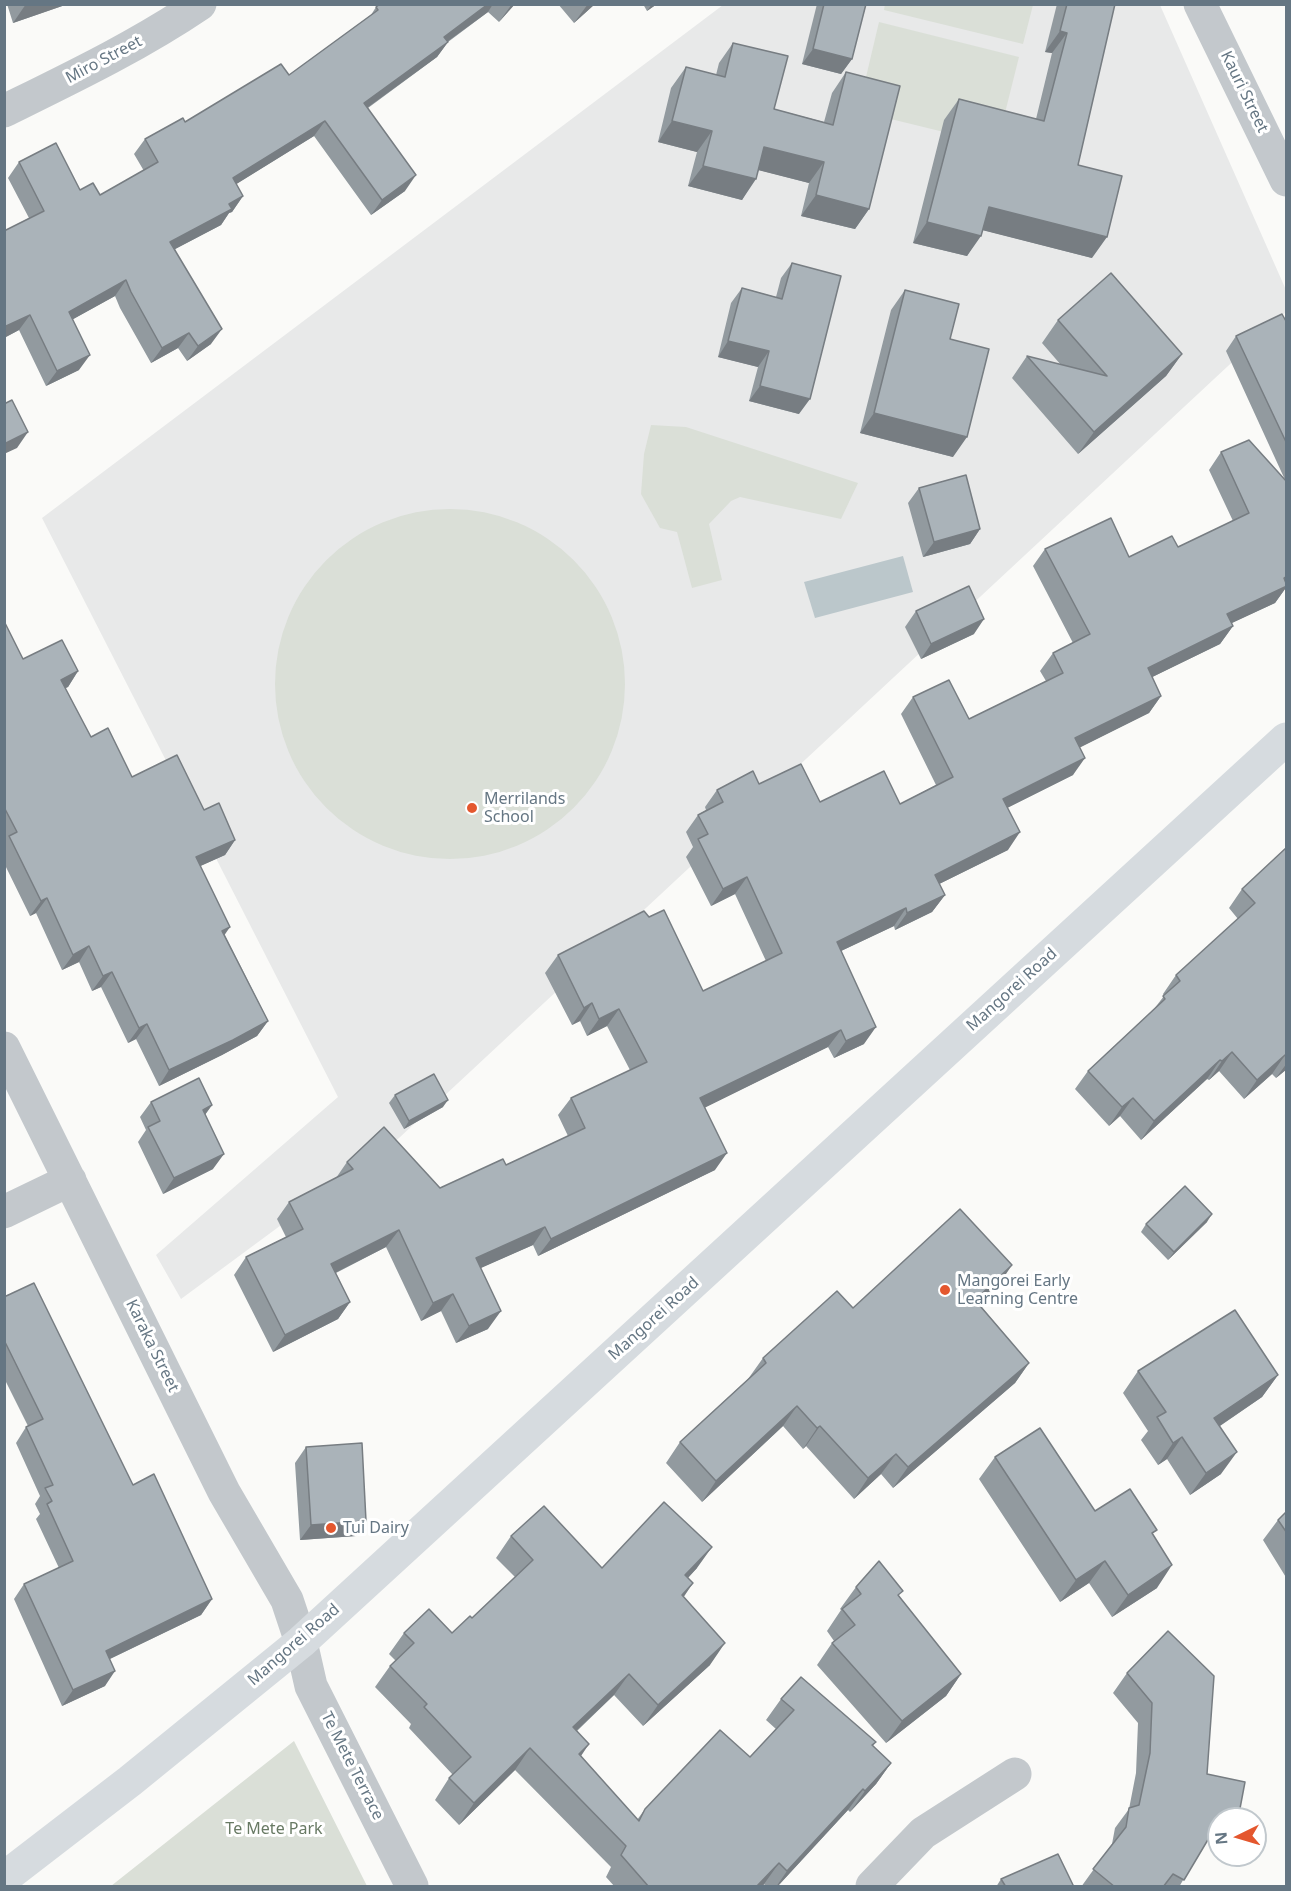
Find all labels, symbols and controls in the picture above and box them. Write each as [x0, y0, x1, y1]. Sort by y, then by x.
street label: Miro Street [63, 32, 145, 88]
street label: Kauri Street [1216, 48, 1272, 136]
place label: Merrilands School [484, 789, 565, 827]
marker: Merrilands School [465, 801, 479, 815]
street label: Mangorei Road [963, 944, 1061, 1036]
place label: Mangorei Early Learning Centre [957, 1271, 1078, 1309]
street label: Mangorei Road [605, 1273, 703, 1365]
marker: Mangorei Early Learning Centre [938, 1283, 952, 1297]
street label: Karaka Street [121, 1297, 183, 1395]
place label: Tui Dairy [343, 1518, 409, 1538]
marker: Tui Dairy [324, 1521, 338, 1535]
street label: Mangorei Road [244, 1600, 344, 1690]
street label: Te Mete Terrace [316, 1709, 388, 1823]
north arrow [1207, 1807, 1267, 1867]
park label: Te Mete Park [225, 1819, 323, 1839]
text: N [1210, 1831, 1233, 1846]

